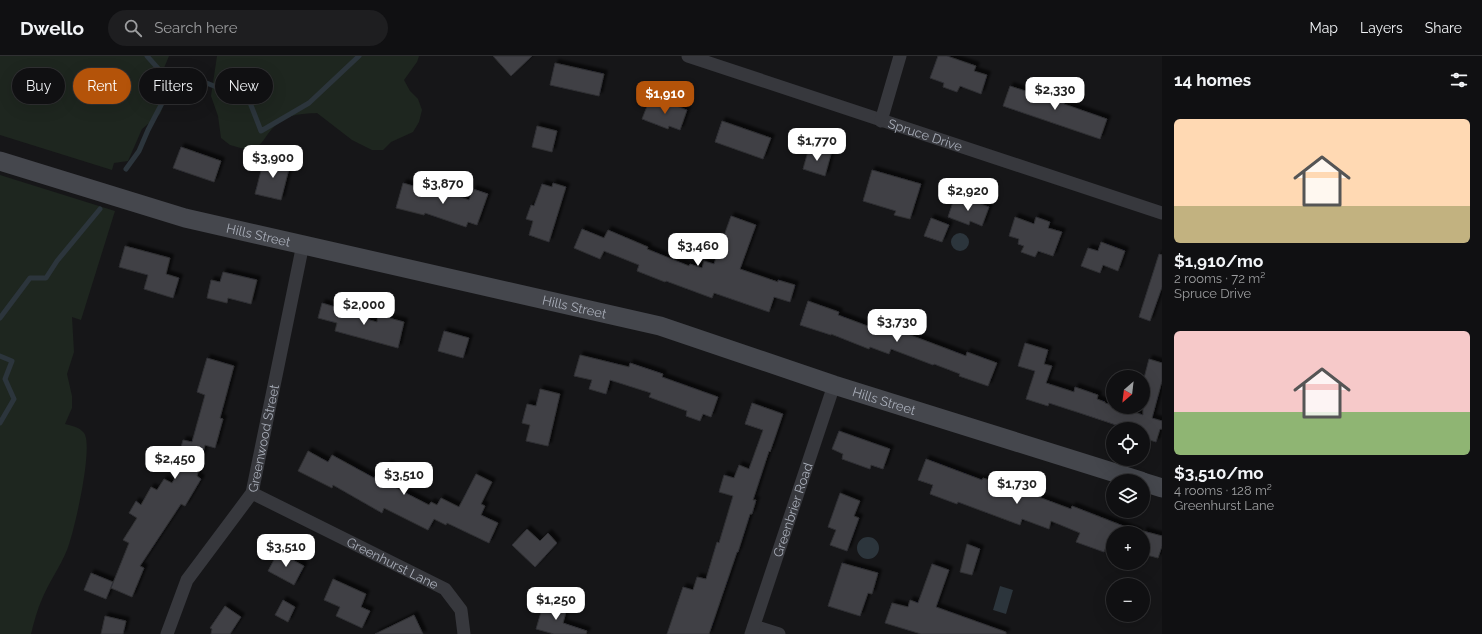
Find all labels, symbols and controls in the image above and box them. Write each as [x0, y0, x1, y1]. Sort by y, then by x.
search box [108, 10, 388, 46]
text: Dwello [20, 17, 84, 39]
icon: search [122, 17, 144, 39]
text: Search here [154, 19, 237, 37]
text: Map [1310, 20, 1338, 36]
text: Layers [1360, 20, 1403, 36]
text: Share [1425, 20, 1462, 36]
chip: Buy [12, 68, 65, 104]
chip: Rent [73, 68, 131, 104]
chip: Filters [139, 68, 207, 104]
chip: New [215, 68, 273, 104]
icon: filters [1448, 69, 1470, 91]
text: 14 homes [1174, 70, 1251, 90]
pin: $2,330 [1022, 77, 1088, 111]
pin: $1,910 [632, 81, 698, 115]
text: $2,330 [1034, 82, 1076, 97]
text: $1,910 [645, 86, 685, 101]
street label: Spruce Drive [886, 116, 965, 154]
pin: $1,770 [784, 128, 850, 162]
text: $1,770 [797, 133, 837, 148]
pin: $3,900 [240, 145, 306, 179]
icon: home [1286, 145, 1358, 217]
text: $3,900 [252, 150, 294, 165]
pin: $3,870 [410, 171, 476, 205]
text: $3,870 [422, 176, 464, 191]
pin: $2,920 [935, 178, 1001, 212]
text: $2,920 [947, 183, 989, 198]
street label: Hills Street [225, 221, 293, 250]
pin: $3,460 [665, 233, 731, 267]
text: $3,460 [677, 238, 719, 253]
text: $1,910/mo [1174, 251, 1263, 271]
text: 2 rooms · 72 m² [1174, 271, 1265, 286]
text: Spruce Drive [1174, 286, 1251, 301]
pin: $2,000 [331, 292, 397, 326]
street label: Hills Street [541, 292, 608, 322]
text: $2,000 [343, 297, 385, 312]
pin: $3,730 [864, 309, 930, 343]
text: $3,730 [877, 314, 917, 329]
icon: home [1286, 357, 1358, 429]
north arrow [1106, 370, 1150, 414]
map controls [1106, 370, 1150, 622]
street label: Greenwood Street [245, 383, 282, 494]
street label: Hills Street [851, 384, 918, 418]
button: locate [1106, 422, 1150, 466]
pin: $2,450 [142, 446, 208, 480]
text: $2,450 [154, 451, 196, 466]
street label: Greenbrier Road [770, 461, 816, 559]
pin: $3,510 [371, 462, 437, 496]
text: $3,510/mo [1174, 463, 1264, 483]
text: $3,510 [384, 467, 424, 482]
pin: $1,730 [984, 471, 1050, 505]
button: layers [1106, 474, 1150, 518]
text: $1,730 [997, 476, 1037, 491]
text: 4 rooms · 128 m² [1174, 483, 1272, 498]
text: Greenhurst Lane [1174, 498, 1274, 513]
button: + [1106, 526, 1150, 570]
pin: $3,510 [253, 534, 319, 568]
street label: Greenhurst Lane [344, 534, 441, 593]
text: $3,510 [266, 539, 306, 554]
button: − [1106, 578, 1150, 622]
pin: $1,250 [523, 587, 589, 621]
text: $1,250 [536, 592, 576, 607]

